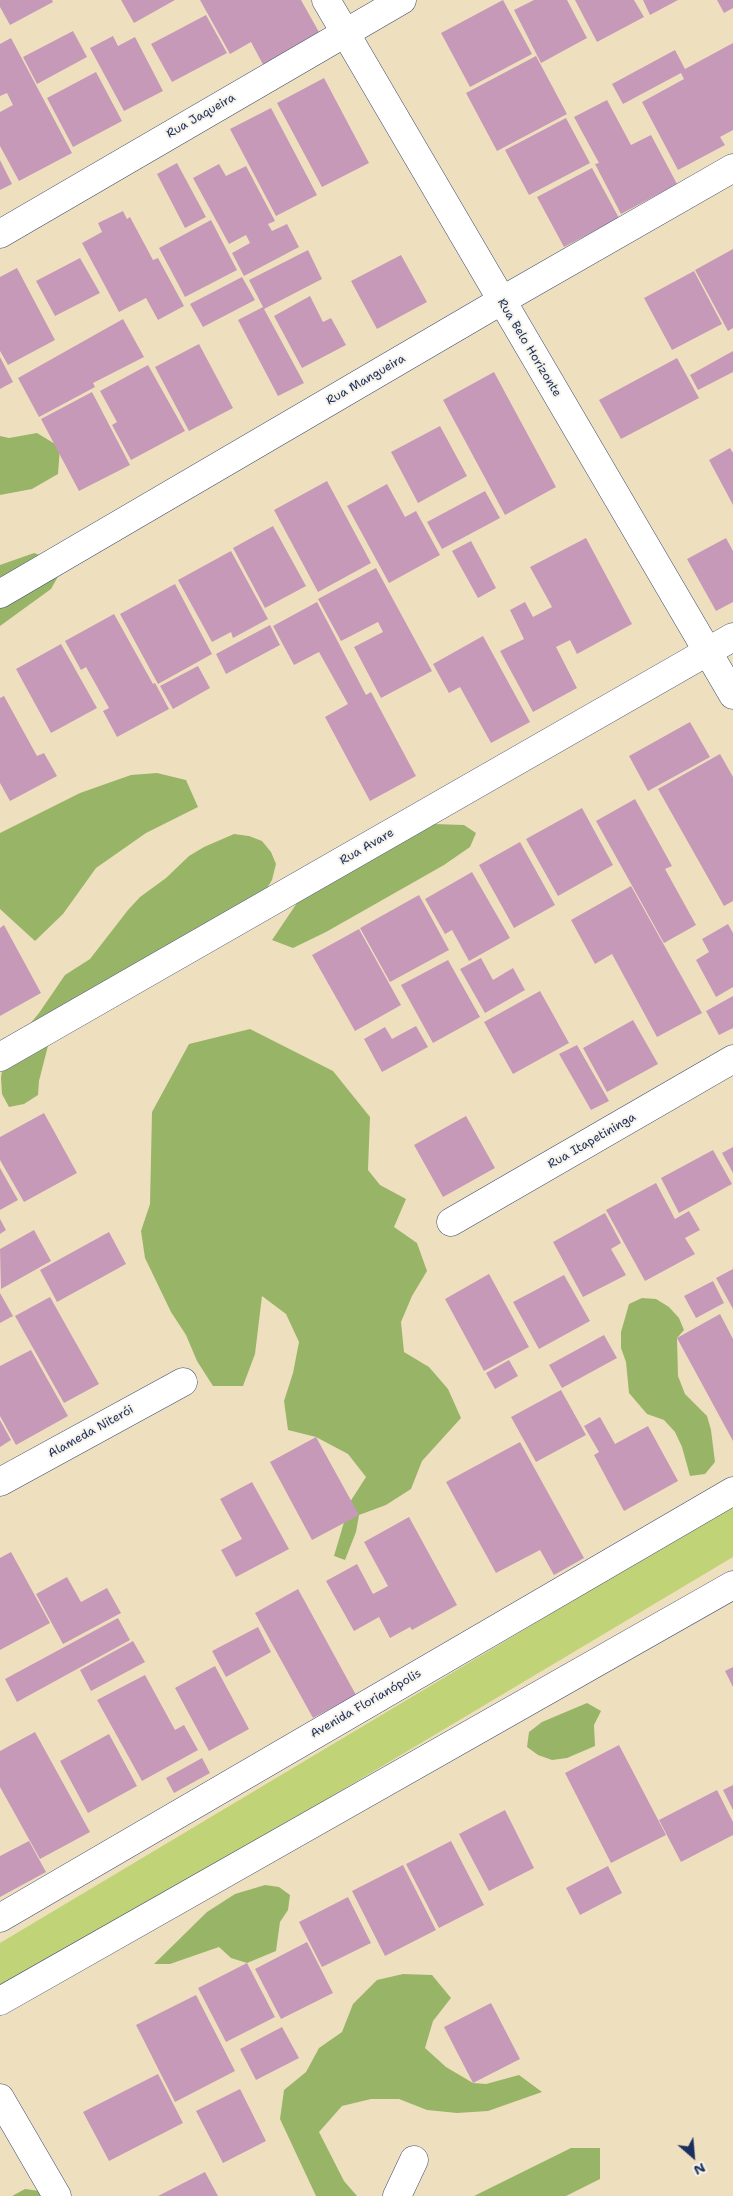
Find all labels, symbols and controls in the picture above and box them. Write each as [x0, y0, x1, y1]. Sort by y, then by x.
street label: Rua Jaqueira [164, 91, 238, 141]
street label: Rua Belo Horizonte [494, 296, 564, 400]
street label: Rua Mangueira [324, 352, 408, 408]
street label: Rua Avare [337, 826, 397, 868]
street label: Rua Itapetininga [545, 1110, 639, 1172]
street label: Alameda Niterói [46, 1403, 136, 1461]
street label: Avenida Florianópolis [308, 1666, 424, 1742]
north arrow [668, 2131, 718, 2181]
text: N [691, 2159, 709, 2180]

